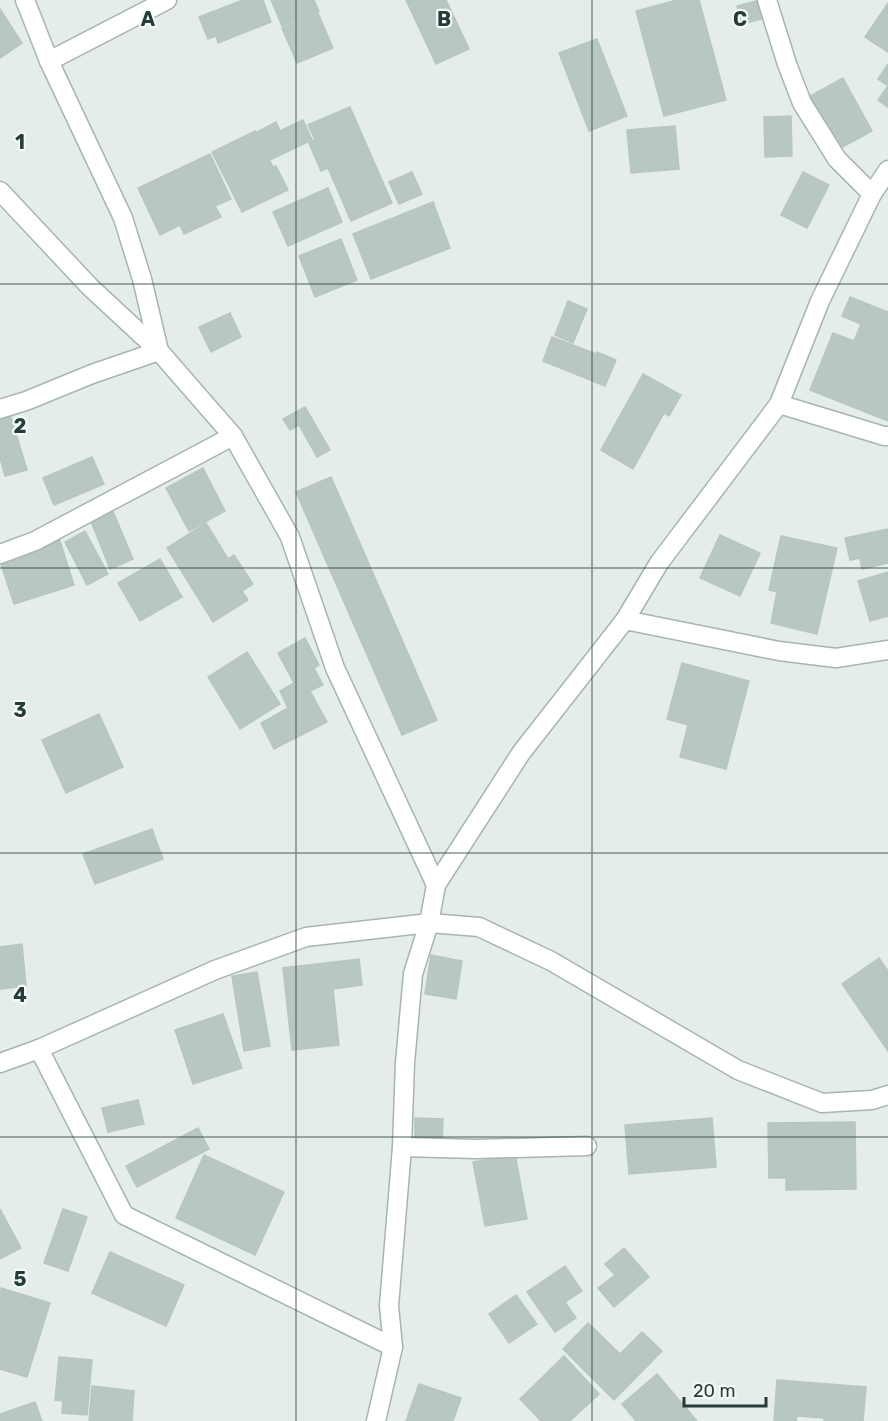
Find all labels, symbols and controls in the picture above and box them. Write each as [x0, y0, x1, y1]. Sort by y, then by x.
text: A [141, 7, 156, 31]
text: B [437, 7, 451, 31]
text: C [733, 7, 747, 31]
text: 1 [15, 130, 25, 154]
text: 2 [14, 414, 27, 438]
text: 3 [13, 698, 27, 722]
text: 4 [13, 983, 27, 1007]
text: 5 [14, 1267, 27, 1291]
scale bar [684, 1370, 766, 1408]
text: 20 m [693, 1380, 735, 1402]

